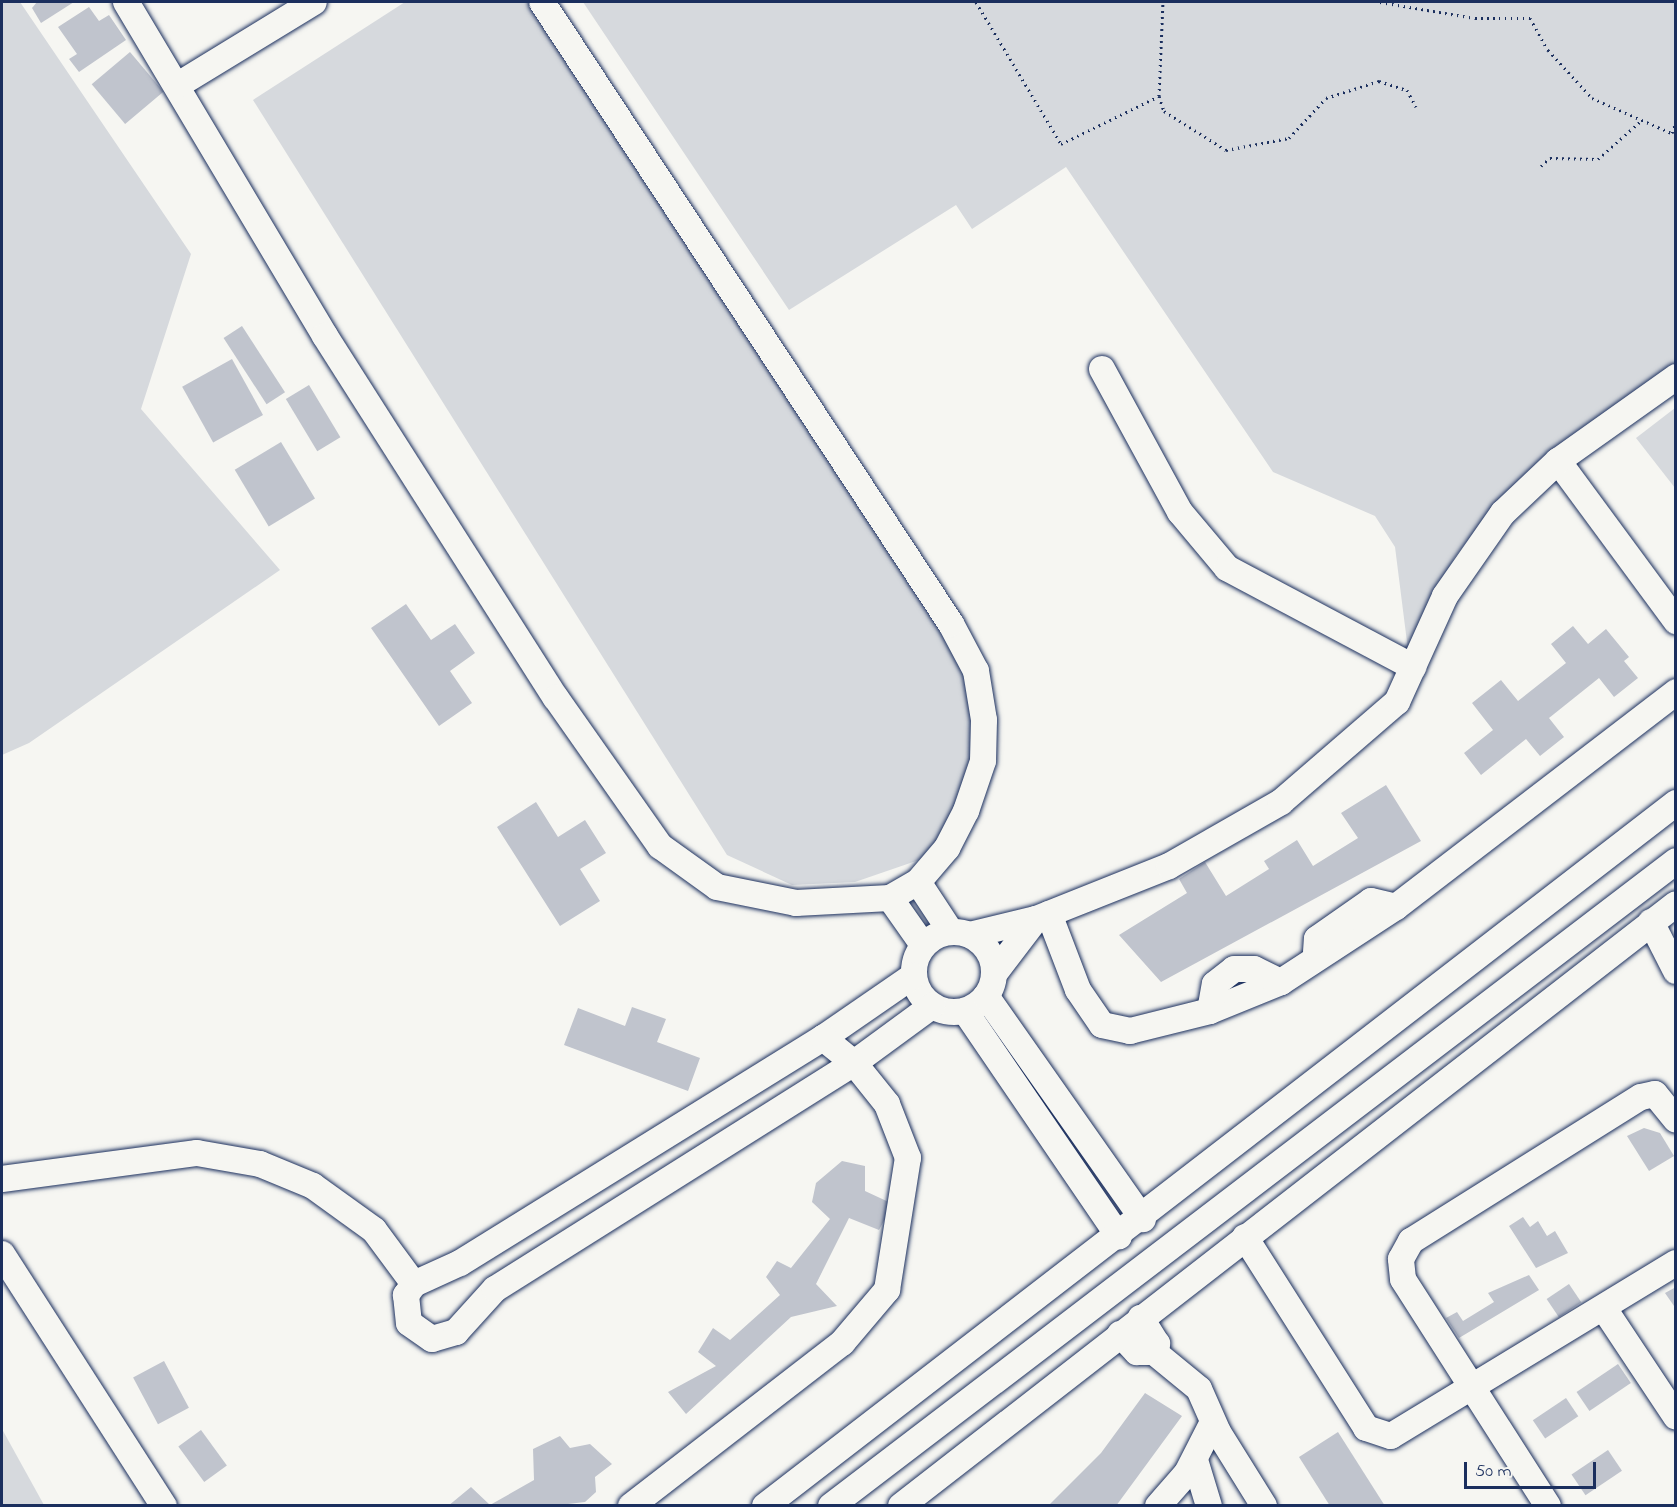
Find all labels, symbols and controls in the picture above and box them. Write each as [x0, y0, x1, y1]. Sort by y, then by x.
scale bar [1467, 1450, 1599, 1488]
text: 50 m [1475, 1459, 1512, 1485]

